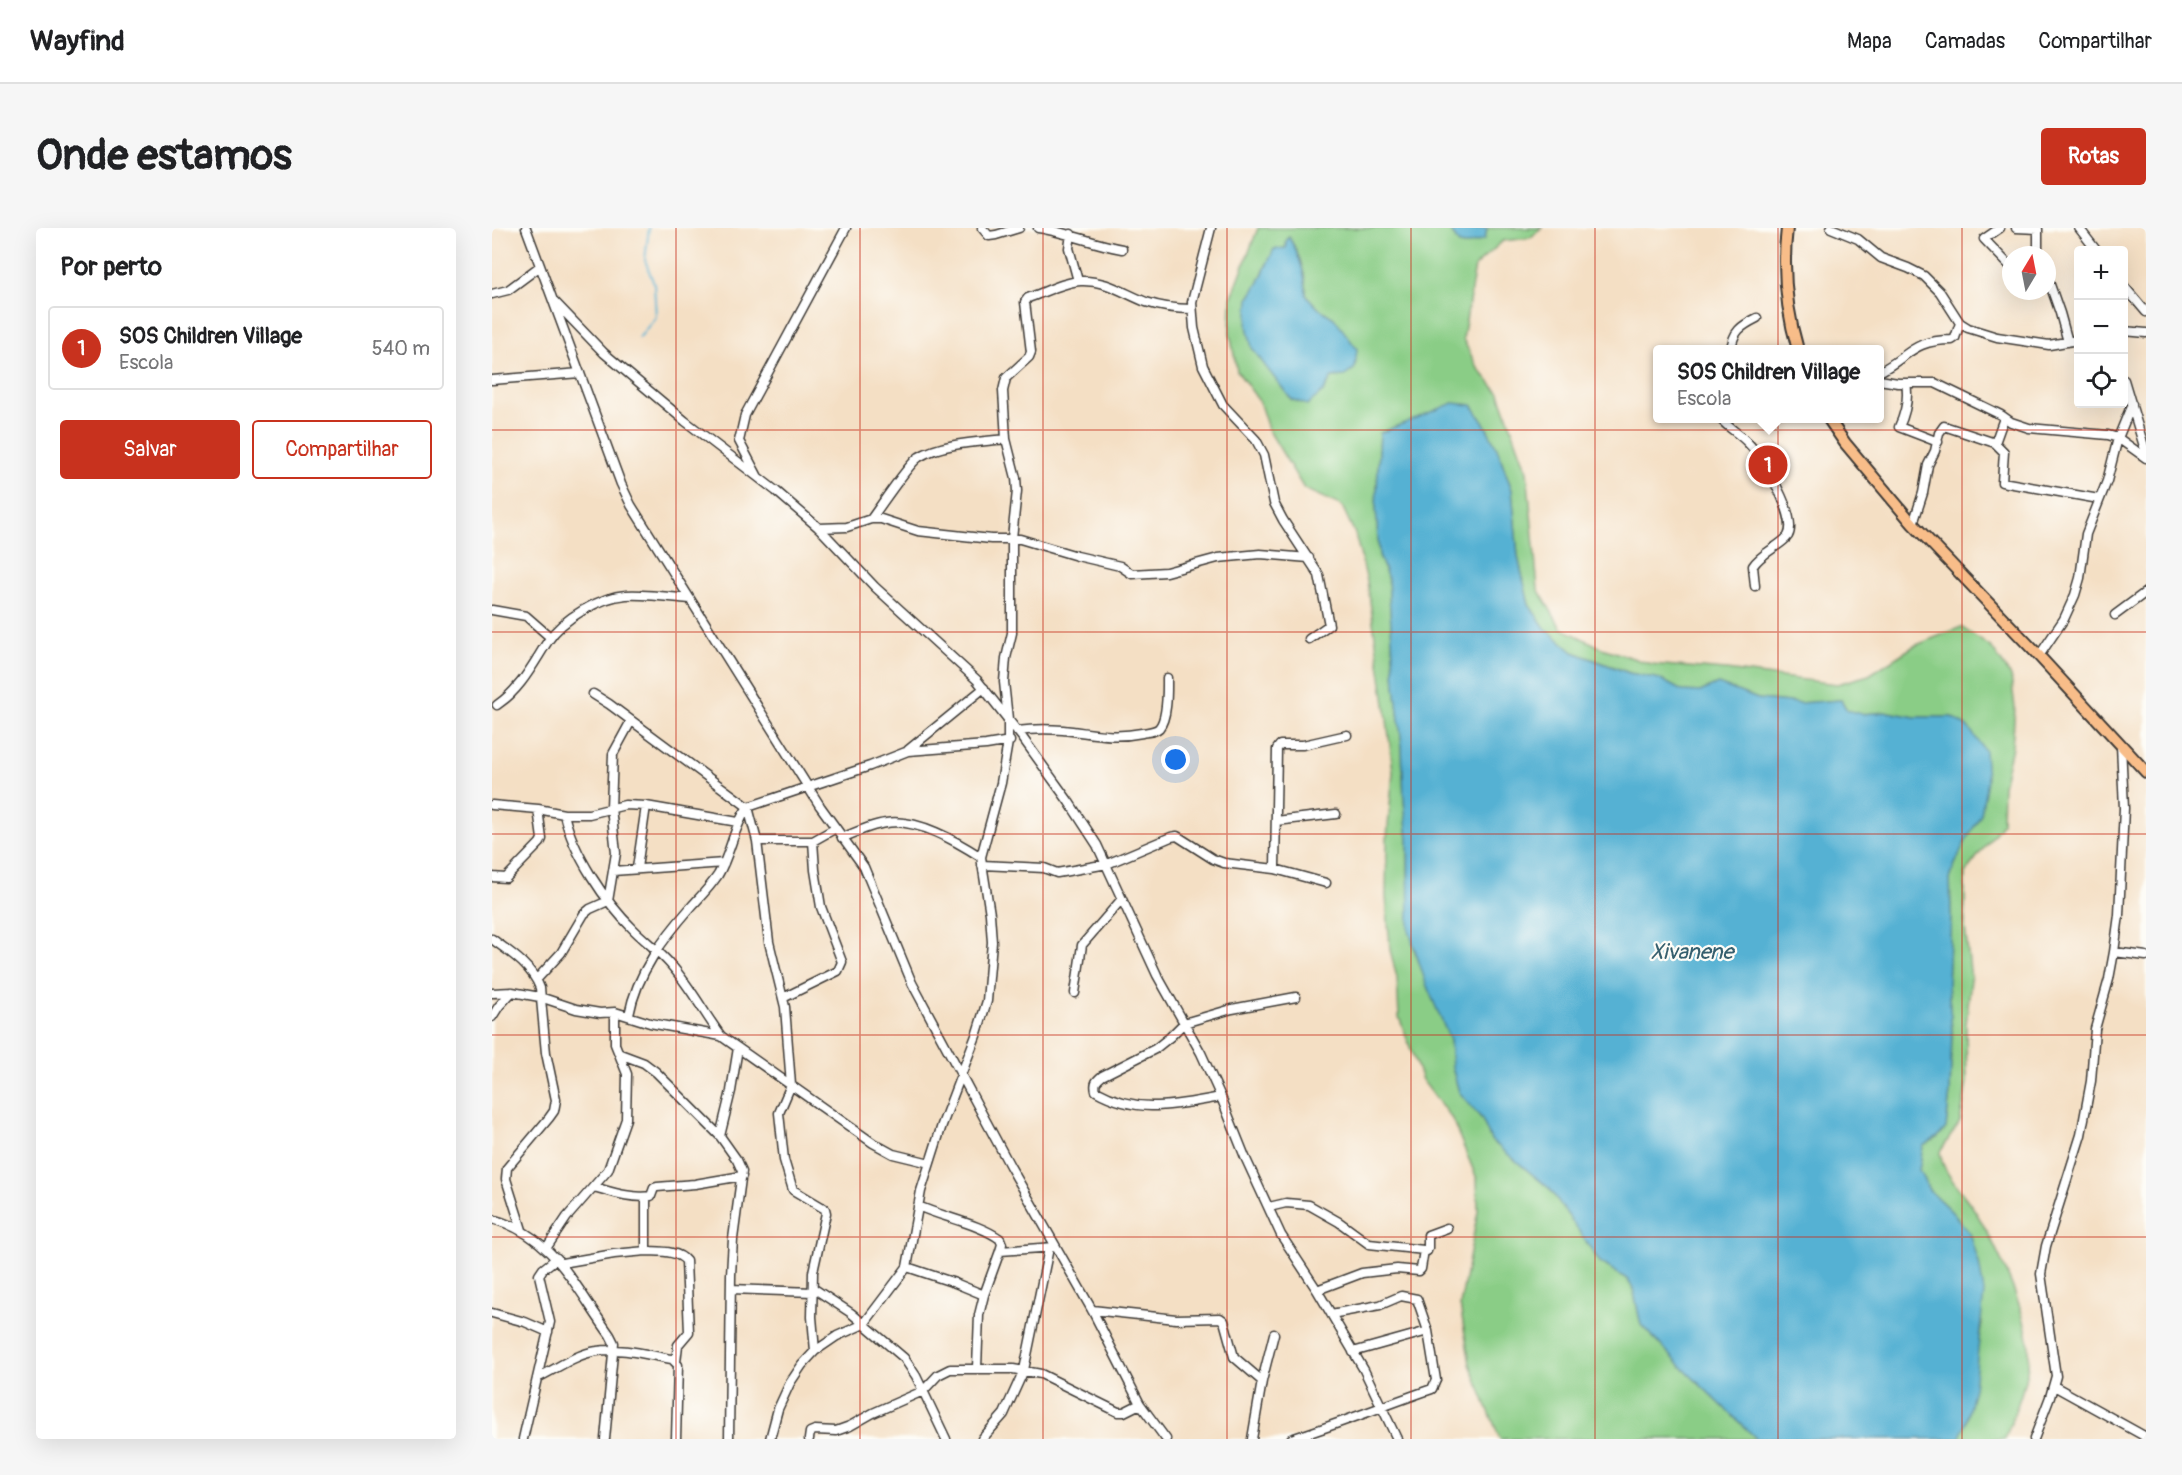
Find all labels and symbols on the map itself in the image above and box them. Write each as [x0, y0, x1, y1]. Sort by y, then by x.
north arrow [2002, 246, 2056, 300]
pin: 1 [1748, 442, 1788, 488]
your location [1161, 745, 1190, 774]
water label: Xivanene [1651, 938, 1735, 966]

